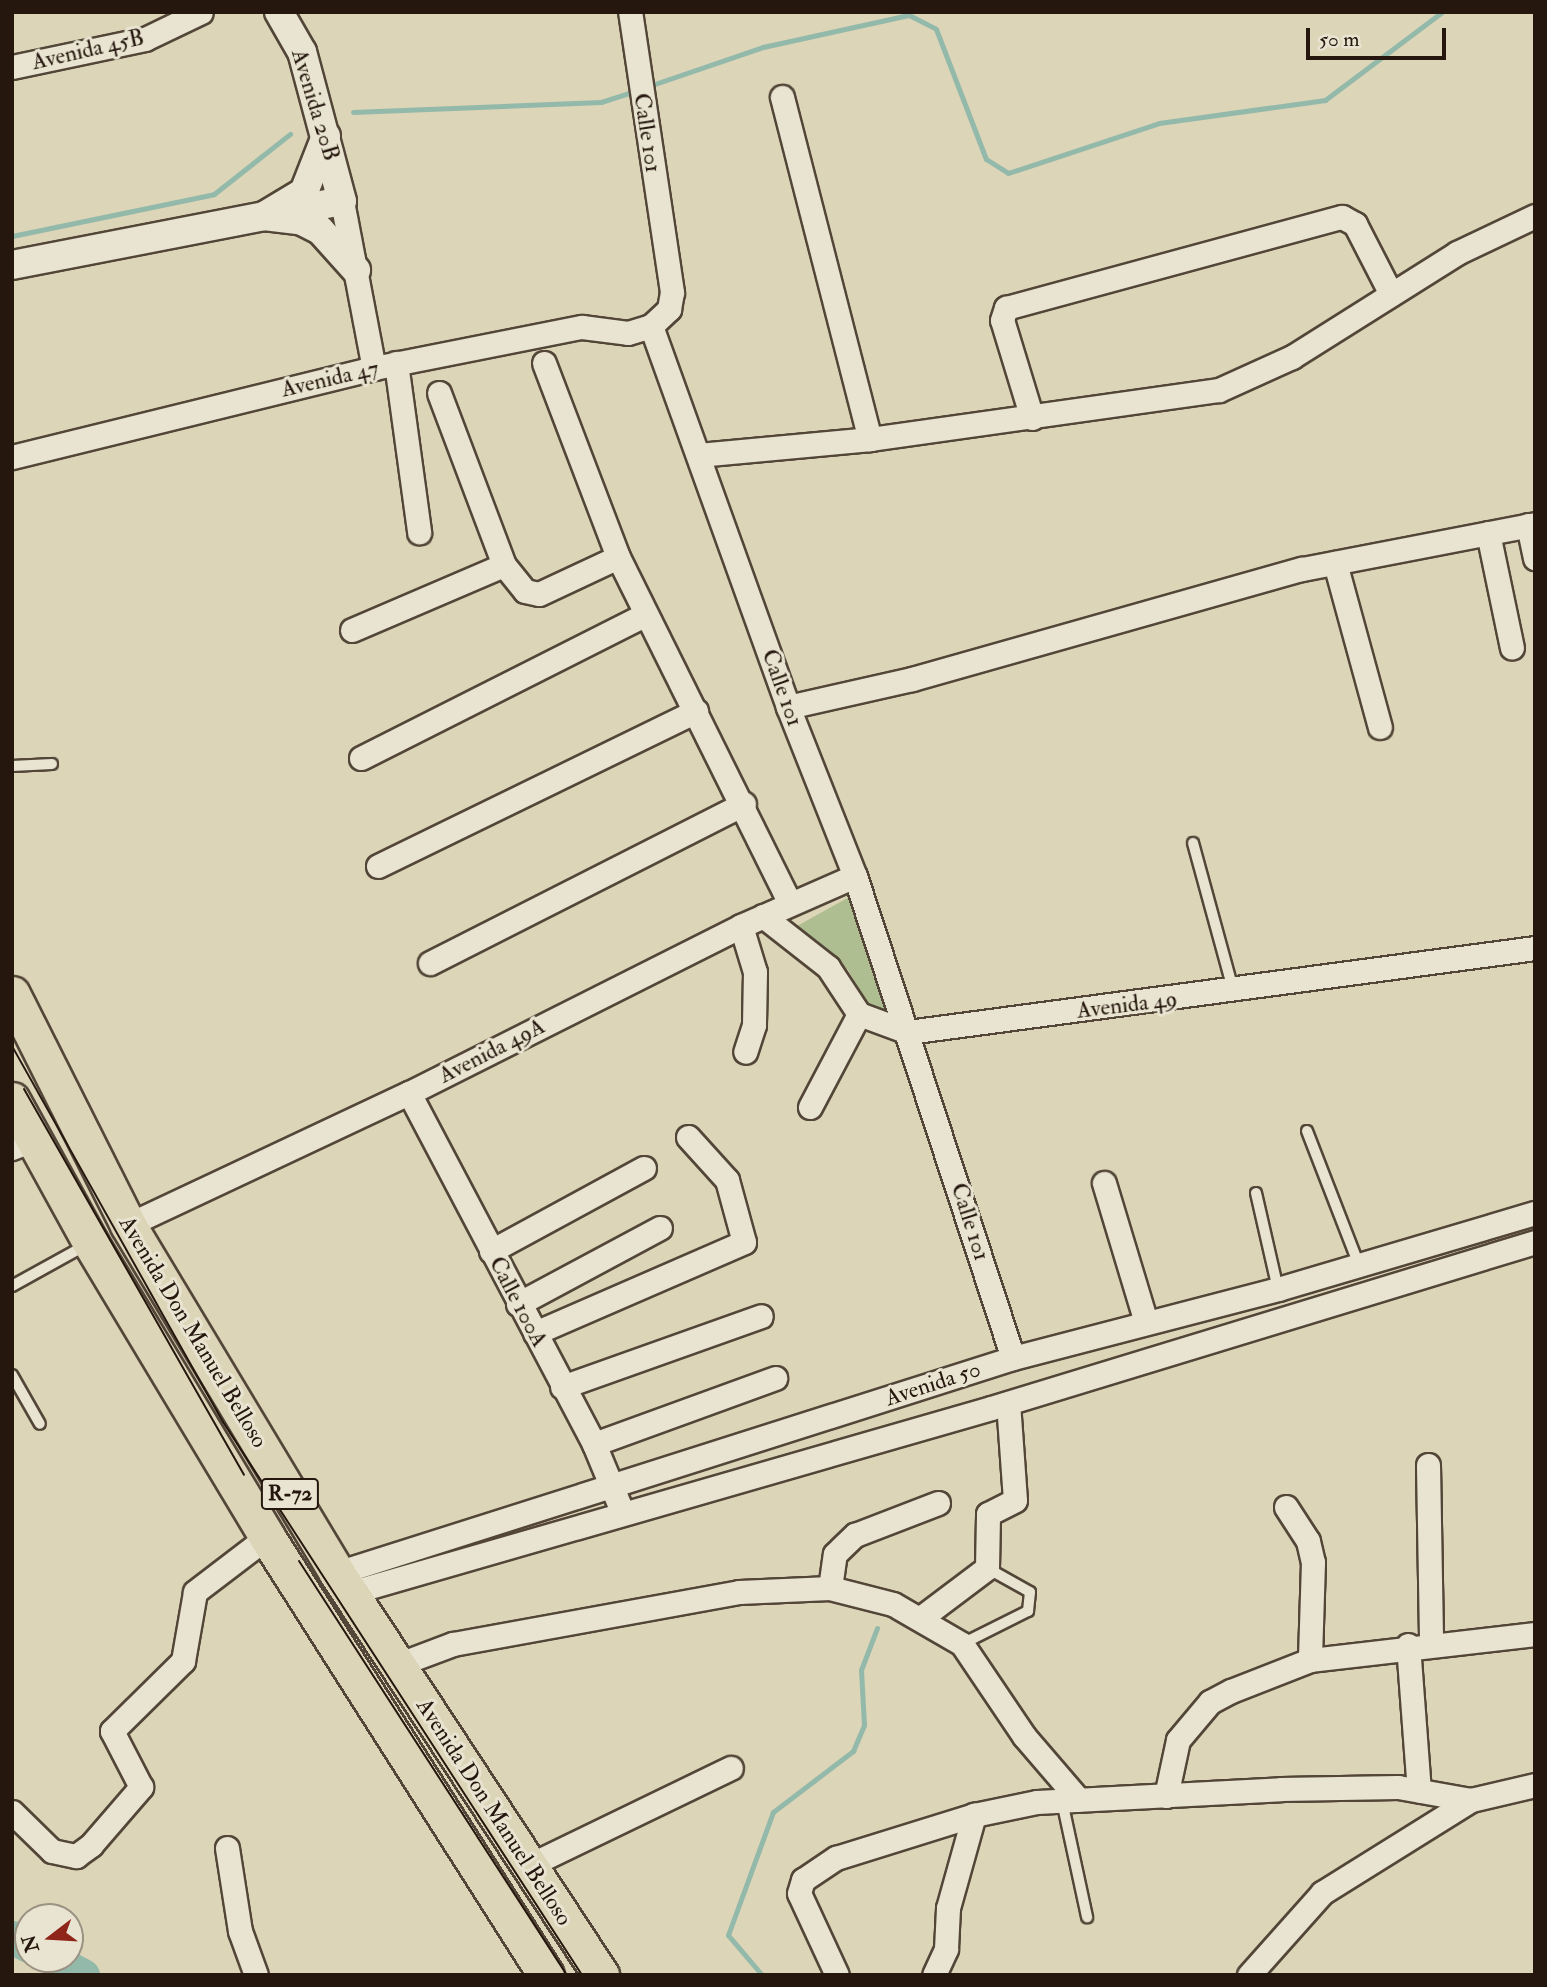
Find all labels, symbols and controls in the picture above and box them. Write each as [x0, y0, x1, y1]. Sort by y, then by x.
scale bar [1309, 14, 1449, 58]
street label: Avenida 45B [29, 24, 147, 76]
text: 50 m [1319, 26, 1360, 53]
street label: Avenida 20B [285, 46, 345, 164]
street label: Calle 101 [627, 91, 667, 175]
street label: Avenida 47 [279, 354, 381, 404]
street label: Calle 101 [755, 646, 809, 730]
street label: Avenida 49 [1075, 985, 1179, 1025]
street label: Avenida 49A [434, 1012, 550, 1090]
street label: Calle 101 [944, 1180, 996, 1264]
street label: Avenida Don Manuel Belloso [113, 1211, 273, 1453]
street label: Calle 100A [483, 1252, 553, 1352]
street label: Avenida 50 [882, 1356, 984, 1412]
road number: R-72 [260, 1476, 320, 1512]
street label: Avenida Don Manuel Belloso [410, 1693, 578, 1931]
north arrow [14, 1903, 84, 1973]
text: N [17, 1932, 45, 1955]

